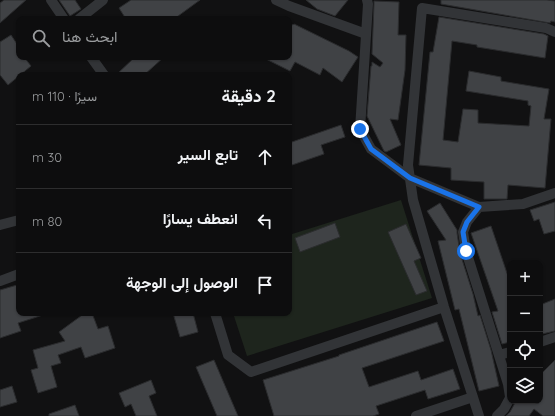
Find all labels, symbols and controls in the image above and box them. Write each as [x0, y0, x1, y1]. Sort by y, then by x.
search box [16, 16, 292, 60]
icon: search [30, 27, 52, 49]
text: ابحث هنا [62, 27, 118, 46]
text: 2 دقيقة [221, 85, 276, 106]
text: سيرًا · 110 m [32, 88, 97, 104]
route end [351, 120, 369, 138]
text: تابع السير [178, 145, 238, 164]
icon: ahead [254, 146, 276, 168]
text: 30 m [32, 149, 62, 165]
text: انعطف يسارًا [163, 209, 238, 228]
icon: left [254, 210, 276, 232]
text: 80 m [32, 213, 62, 229]
route start [457, 242, 475, 260]
map controls [507, 260, 543, 404]
button: + [507, 260, 543, 296]
text: الوصول إلى الوجهة [126, 273, 238, 292]
icon: arrive [254, 274, 276, 296]
button: − [507, 296, 543, 332]
button: locate [507, 332, 543, 368]
button: layers [507, 368, 543, 404]

